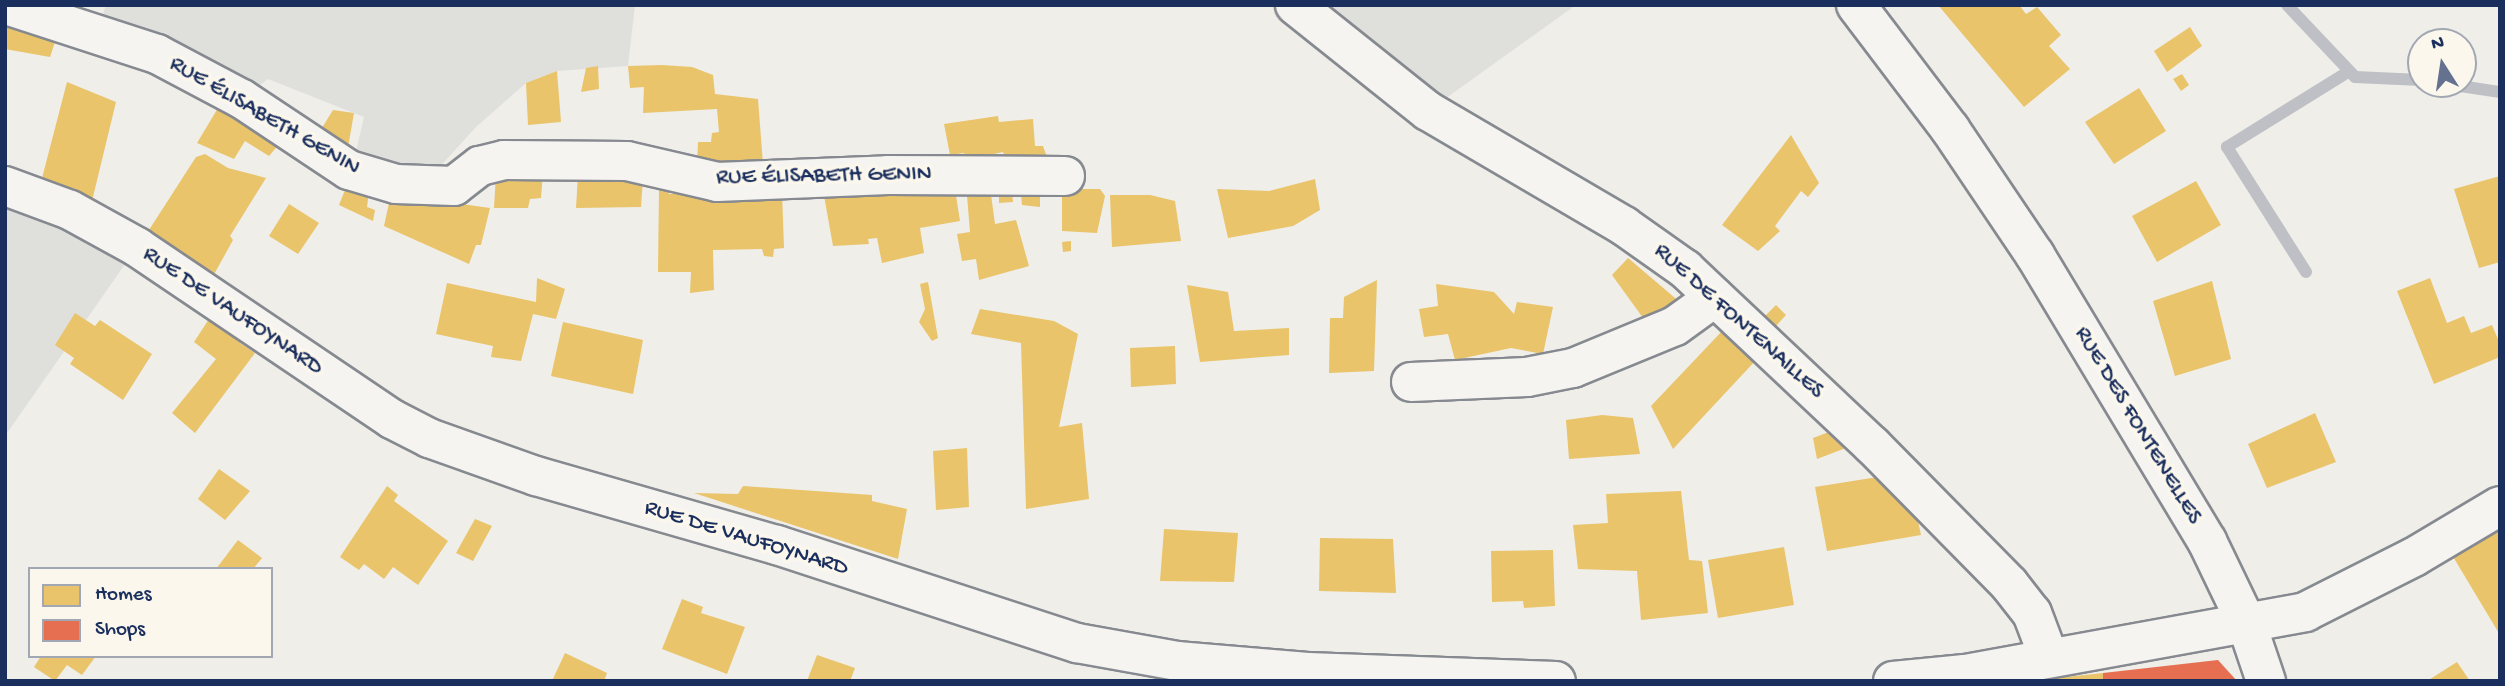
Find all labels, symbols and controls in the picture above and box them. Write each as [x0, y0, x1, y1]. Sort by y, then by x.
north arrow [2407, 28, 2477, 98]
text: N [2429, 31, 2446, 56]
street label: RUE ÉLISABETH GENIN [164, 51, 364, 183]
street label: RUE ÉLISABETH GENIN [716, 161, 932, 193]
street label: RUE DE FONTENAILLES [1647, 238, 1829, 406]
street label: RUE DE VAUFOYNARD [137, 241, 327, 383]
street label: RUE DES FONTENELLES [2067, 322, 2207, 530]
street label: RUE DE VAUFOYNARD [641, 495, 851, 583]
legend [28, 567, 273, 658]
text: Homes [95, 583, 151, 608]
text: Shops [95, 618, 145, 643]

